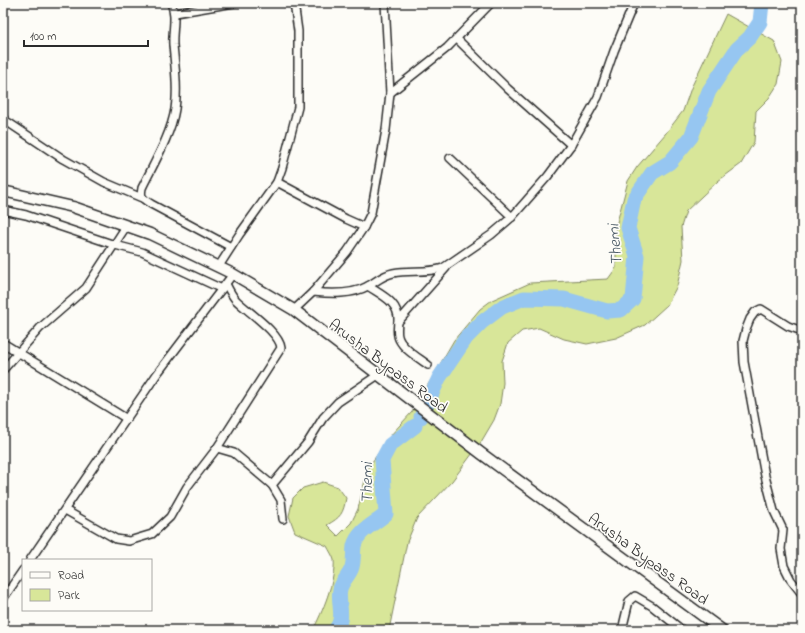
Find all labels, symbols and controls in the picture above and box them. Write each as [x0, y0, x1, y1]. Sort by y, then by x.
scale bar [24, 22, 148, 48]
text: 100 m [30, 28, 57, 46]
water label: Themi [601, 221, 630, 267]
street label: Arusha Bypass Road [323, 314, 453, 420]
water label: Themi [355, 460, 380, 504]
street label: Arusha Bypass Road [582, 507, 713, 612]
legend [22, 559, 152, 611]
text: Road [58, 567, 84, 585]
text: Park [58, 587, 80, 605]

